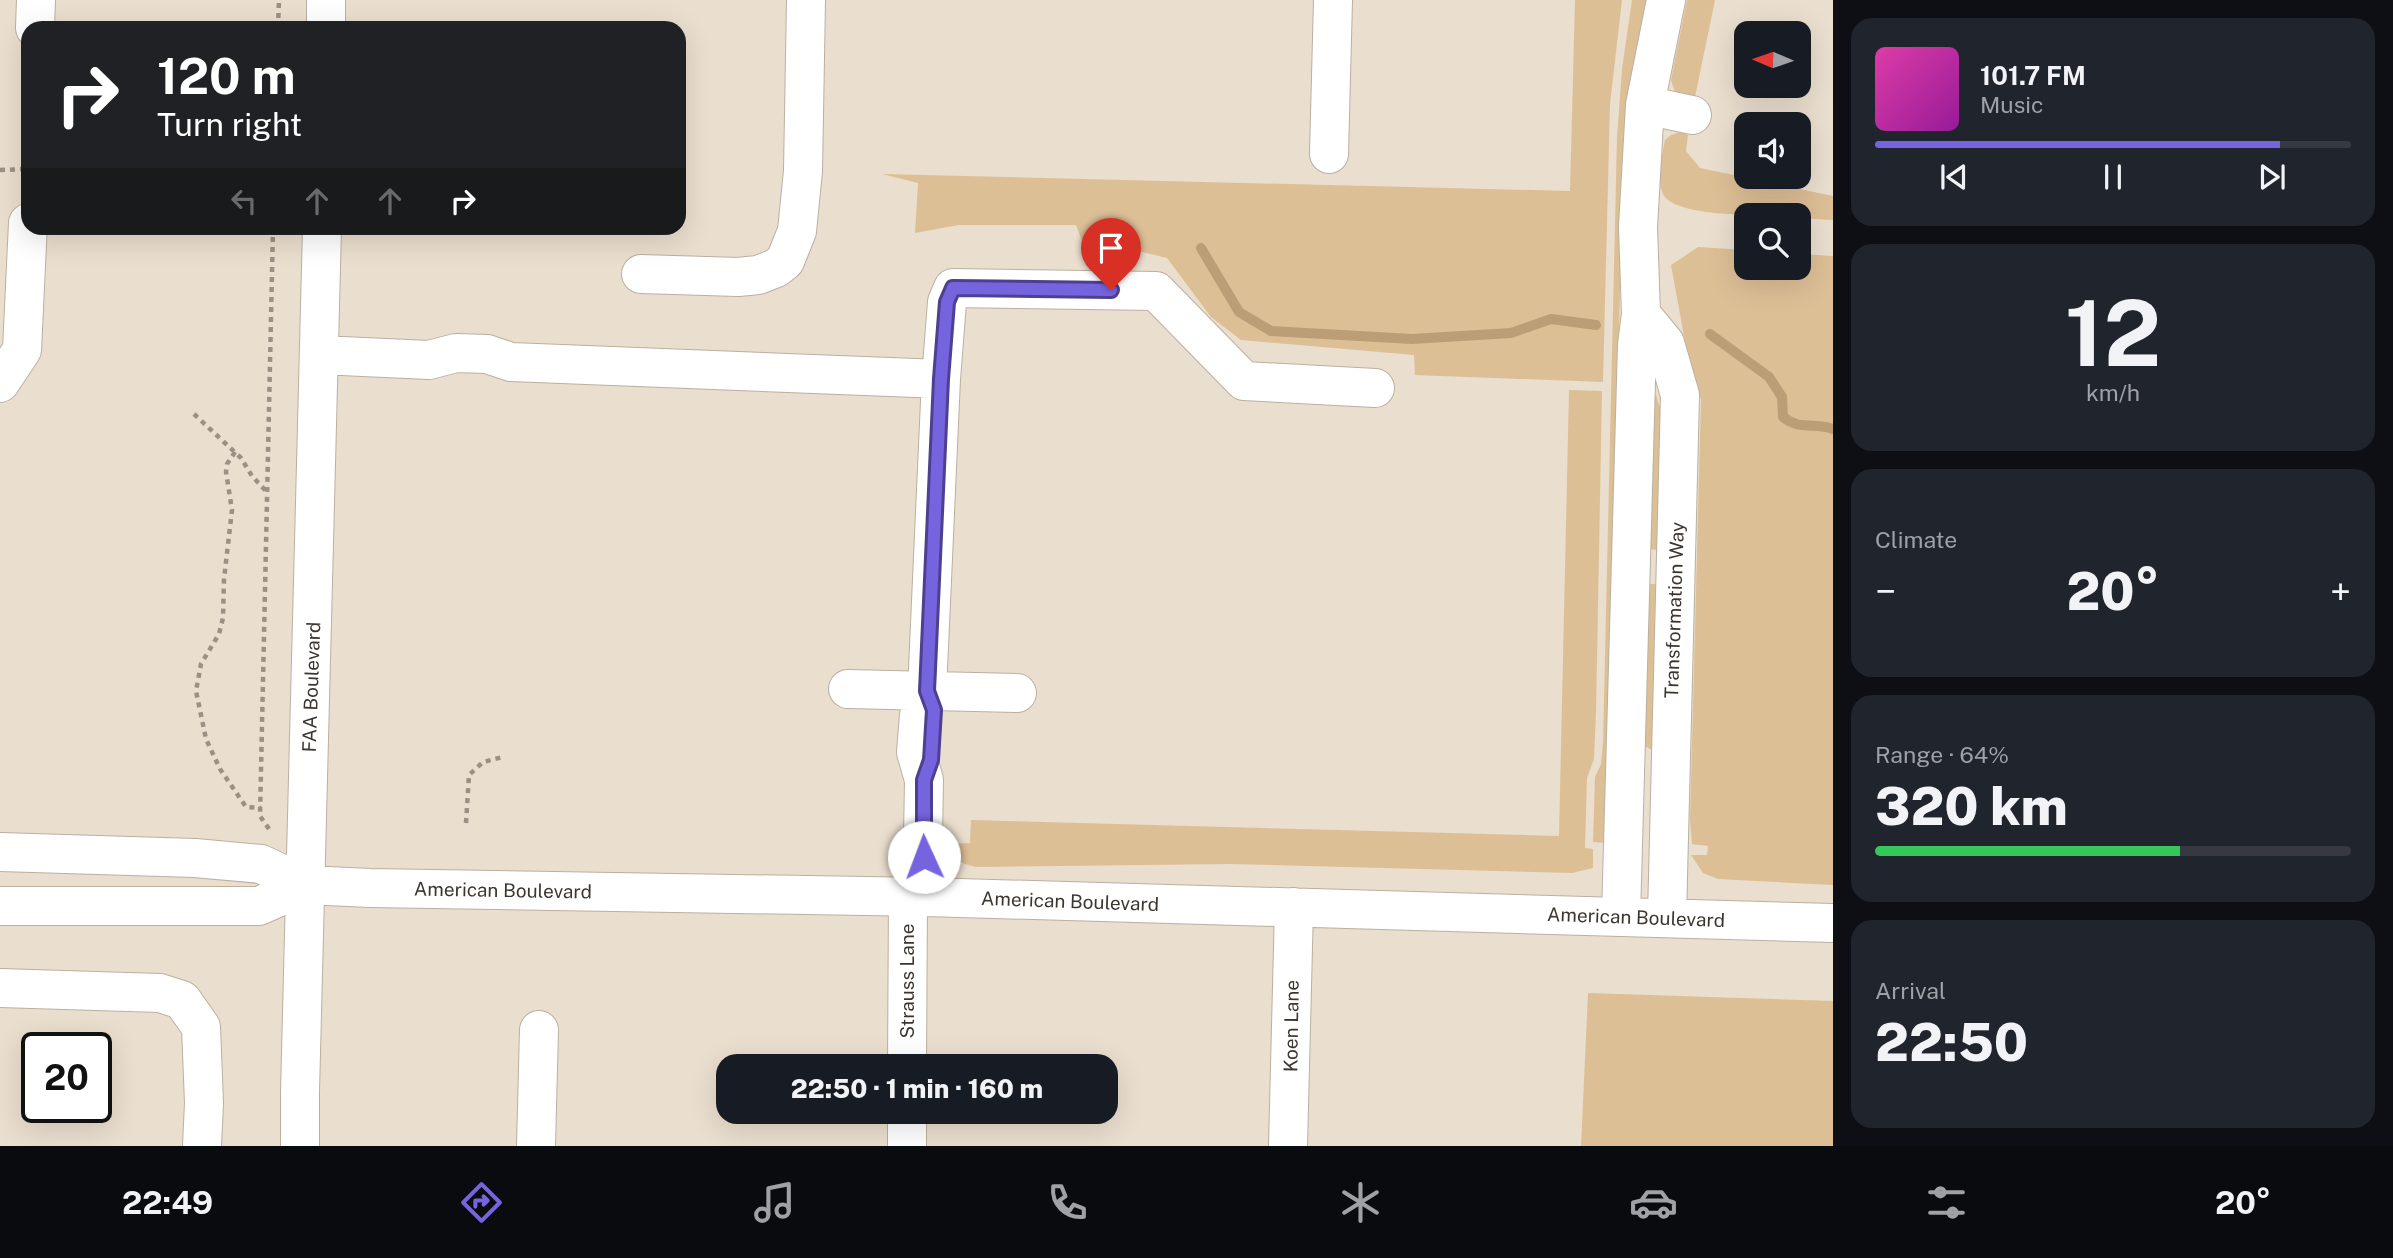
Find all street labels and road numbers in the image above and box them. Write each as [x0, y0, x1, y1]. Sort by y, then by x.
street label: Transformation Way [1660, 521, 1688, 699]
street label: FAA Boulevard [298, 621, 324, 753]
street label: American Boulevard [414, 877, 592, 903]
street label: American Boulevard [981, 887, 1159, 915]
street label: American Boulevard [1547, 903, 1725, 931]
street label: Strauss Lane [896, 923, 918, 1039]
street label: Koen Lane [1279, 980, 1303, 1072]

